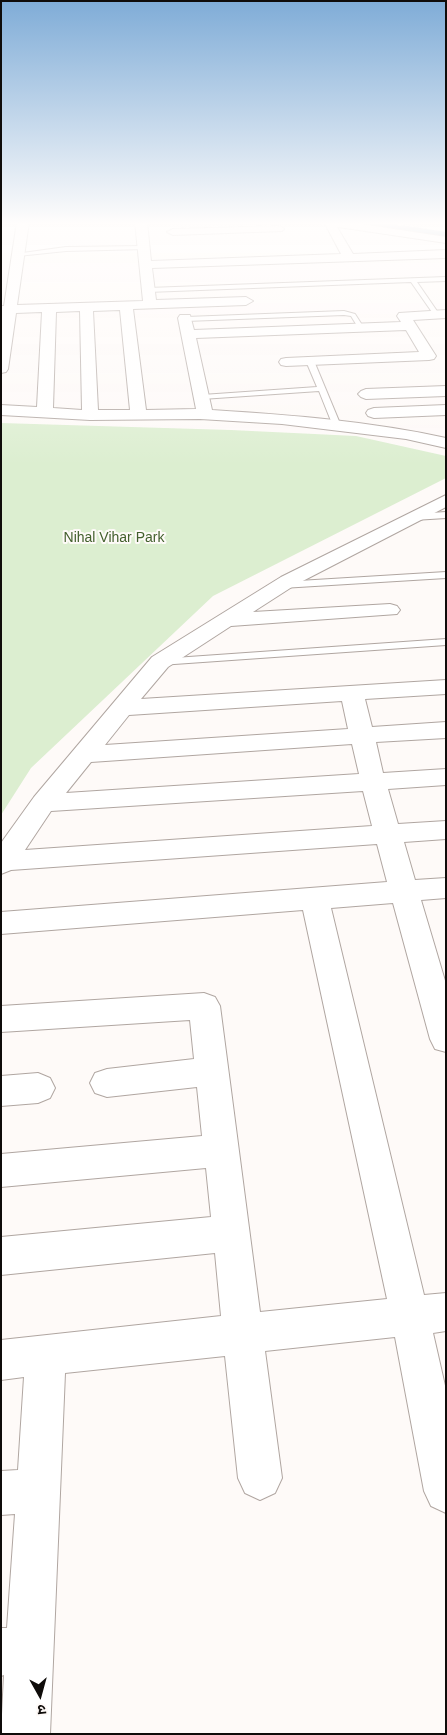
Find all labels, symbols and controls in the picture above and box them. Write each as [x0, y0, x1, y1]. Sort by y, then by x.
park label: Nihal Vihar Park [64, 530, 164, 546]
north arrow [15, 1670, 65, 1720]
text: उ [37, 1701, 47, 1718]

